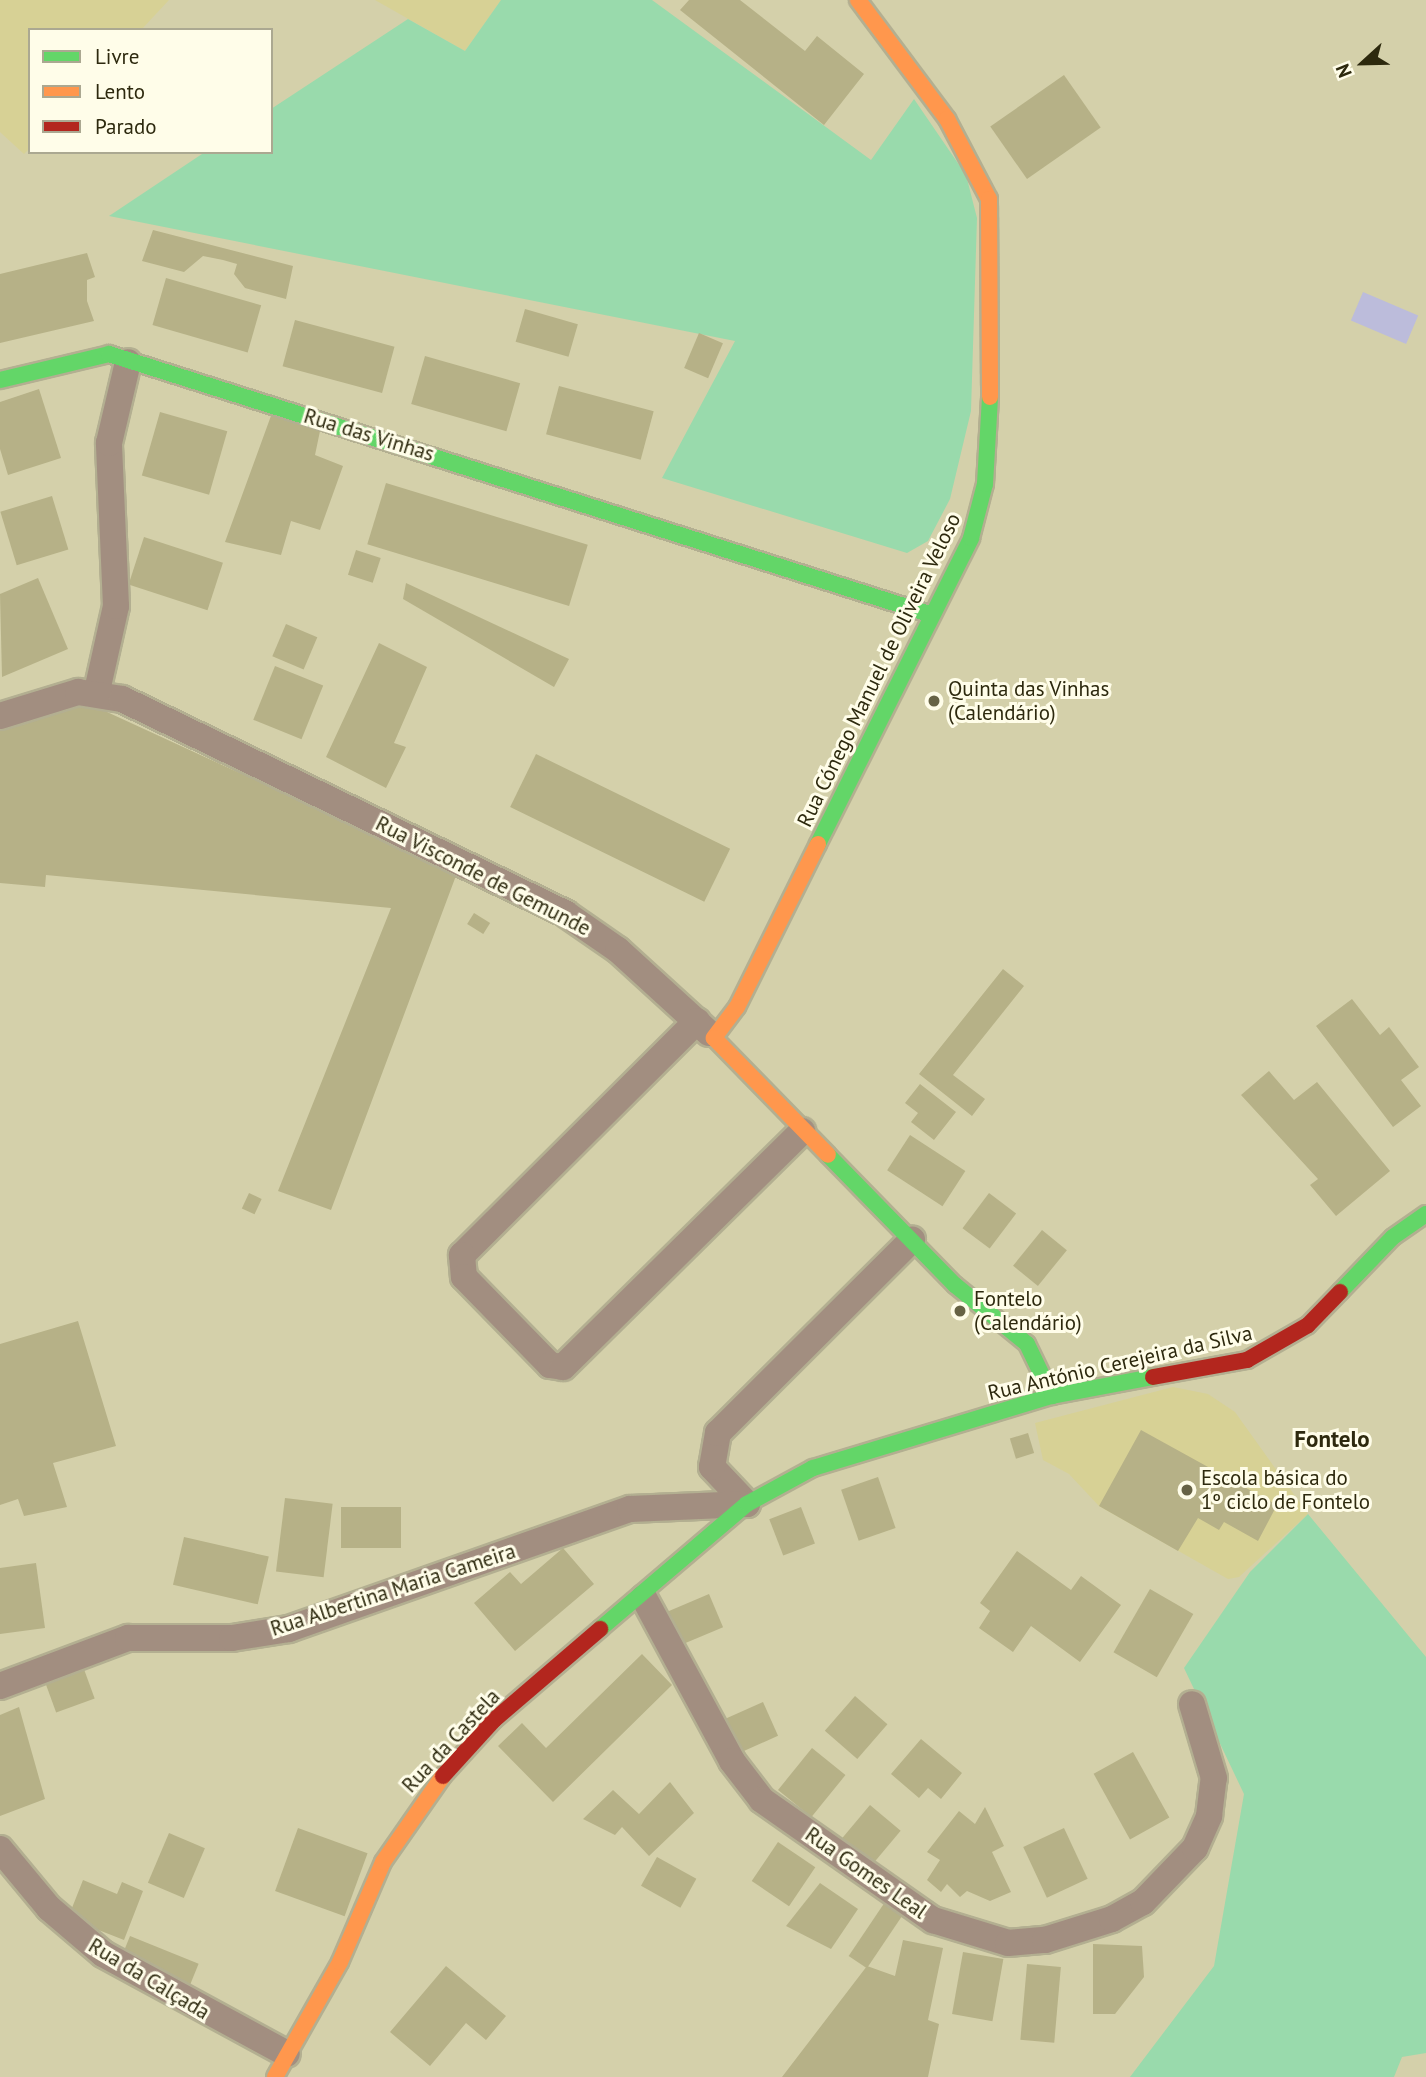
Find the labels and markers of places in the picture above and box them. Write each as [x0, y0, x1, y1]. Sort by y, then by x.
place label: Quinta das Vinhas (Calendário) [948, 676, 1110, 726]
marker: Quinta das Vinhas (Calendário) [926, 693, 942, 709]
place label: Fontelo (Calendário) [974, 1286, 1082, 1336]
marker: Fontelo (Calendário) [952, 1303, 968, 1319]
place label: Escola básica do 1º ciclo de Fontelo [1201, 1465, 1370, 1515]
marker: Escola básica do 1º ciclo de Fontelo [1179, 1482, 1195, 1498]

